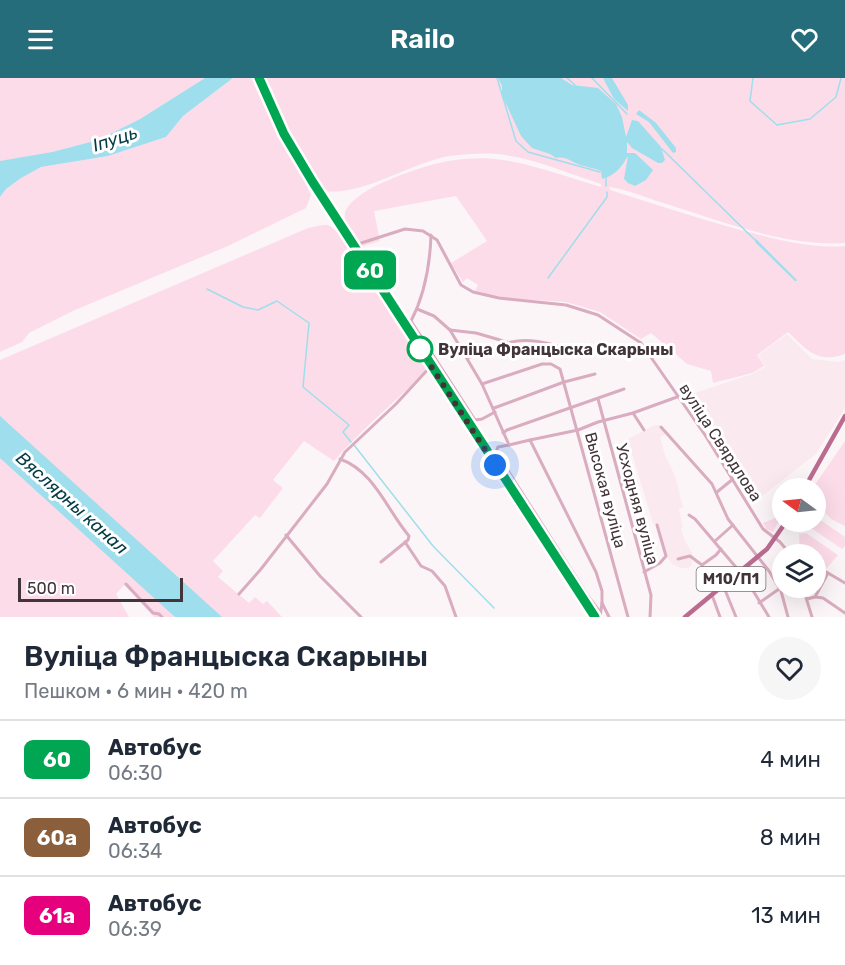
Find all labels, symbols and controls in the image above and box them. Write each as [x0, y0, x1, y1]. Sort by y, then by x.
icon: menu [24, 23, 57, 56]
text: Railo [390, 23, 455, 55]
icon: heart [788, 23, 821, 56]
water label: Іпуць [90, 121, 140, 157]
line badge: 60 [343, 250, 397, 290]
text: 60 [356, 258, 384, 283]
marker: Вуліца Францыска Скарыны [407, 336, 433, 362]
place label: Вуліца Францыска Скарыны [438, 340, 673, 359]
street label: вуліца Свярдлова [675, 380, 766, 505]
street label: Высокая вуліца [581, 430, 630, 550]
street label: Усходняя вуліца [612, 441, 663, 567]
water label: Вяслярны канал [12, 447, 133, 559]
your location [480, 450, 510, 480]
north arrow [772, 478, 826, 532]
map controls [772, 478, 826, 598]
button: layers [772, 544, 826, 598]
road number: М10/П1 [696, 567, 766, 591]
scale bar [18, 575, 183, 602]
text: 500 m [27, 579, 75, 598]
button: heart [758, 637, 821, 700]
text: Вуліца Францыска Скарыны [24, 640, 428, 673]
text: Пешком · 6 мин · 420 m [24, 679, 248, 703]
text: Автобус [108, 734, 202, 761]
text: 4 мин [760, 746, 821, 773]
text: 60 [43, 747, 71, 772]
text: 06:30 [108, 761, 163, 785]
text: Автобус [108, 812, 202, 839]
text: 8 мин [760, 824, 821, 851]
text: 60а [37, 825, 77, 850]
text: 06:34 [108, 839, 162, 863]
text: Автобус [108, 890, 202, 917]
text: 13 мин [751, 902, 821, 929]
text: 61а [39, 903, 75, 928]
text: 06:39 [108, 917, 162, 941]

